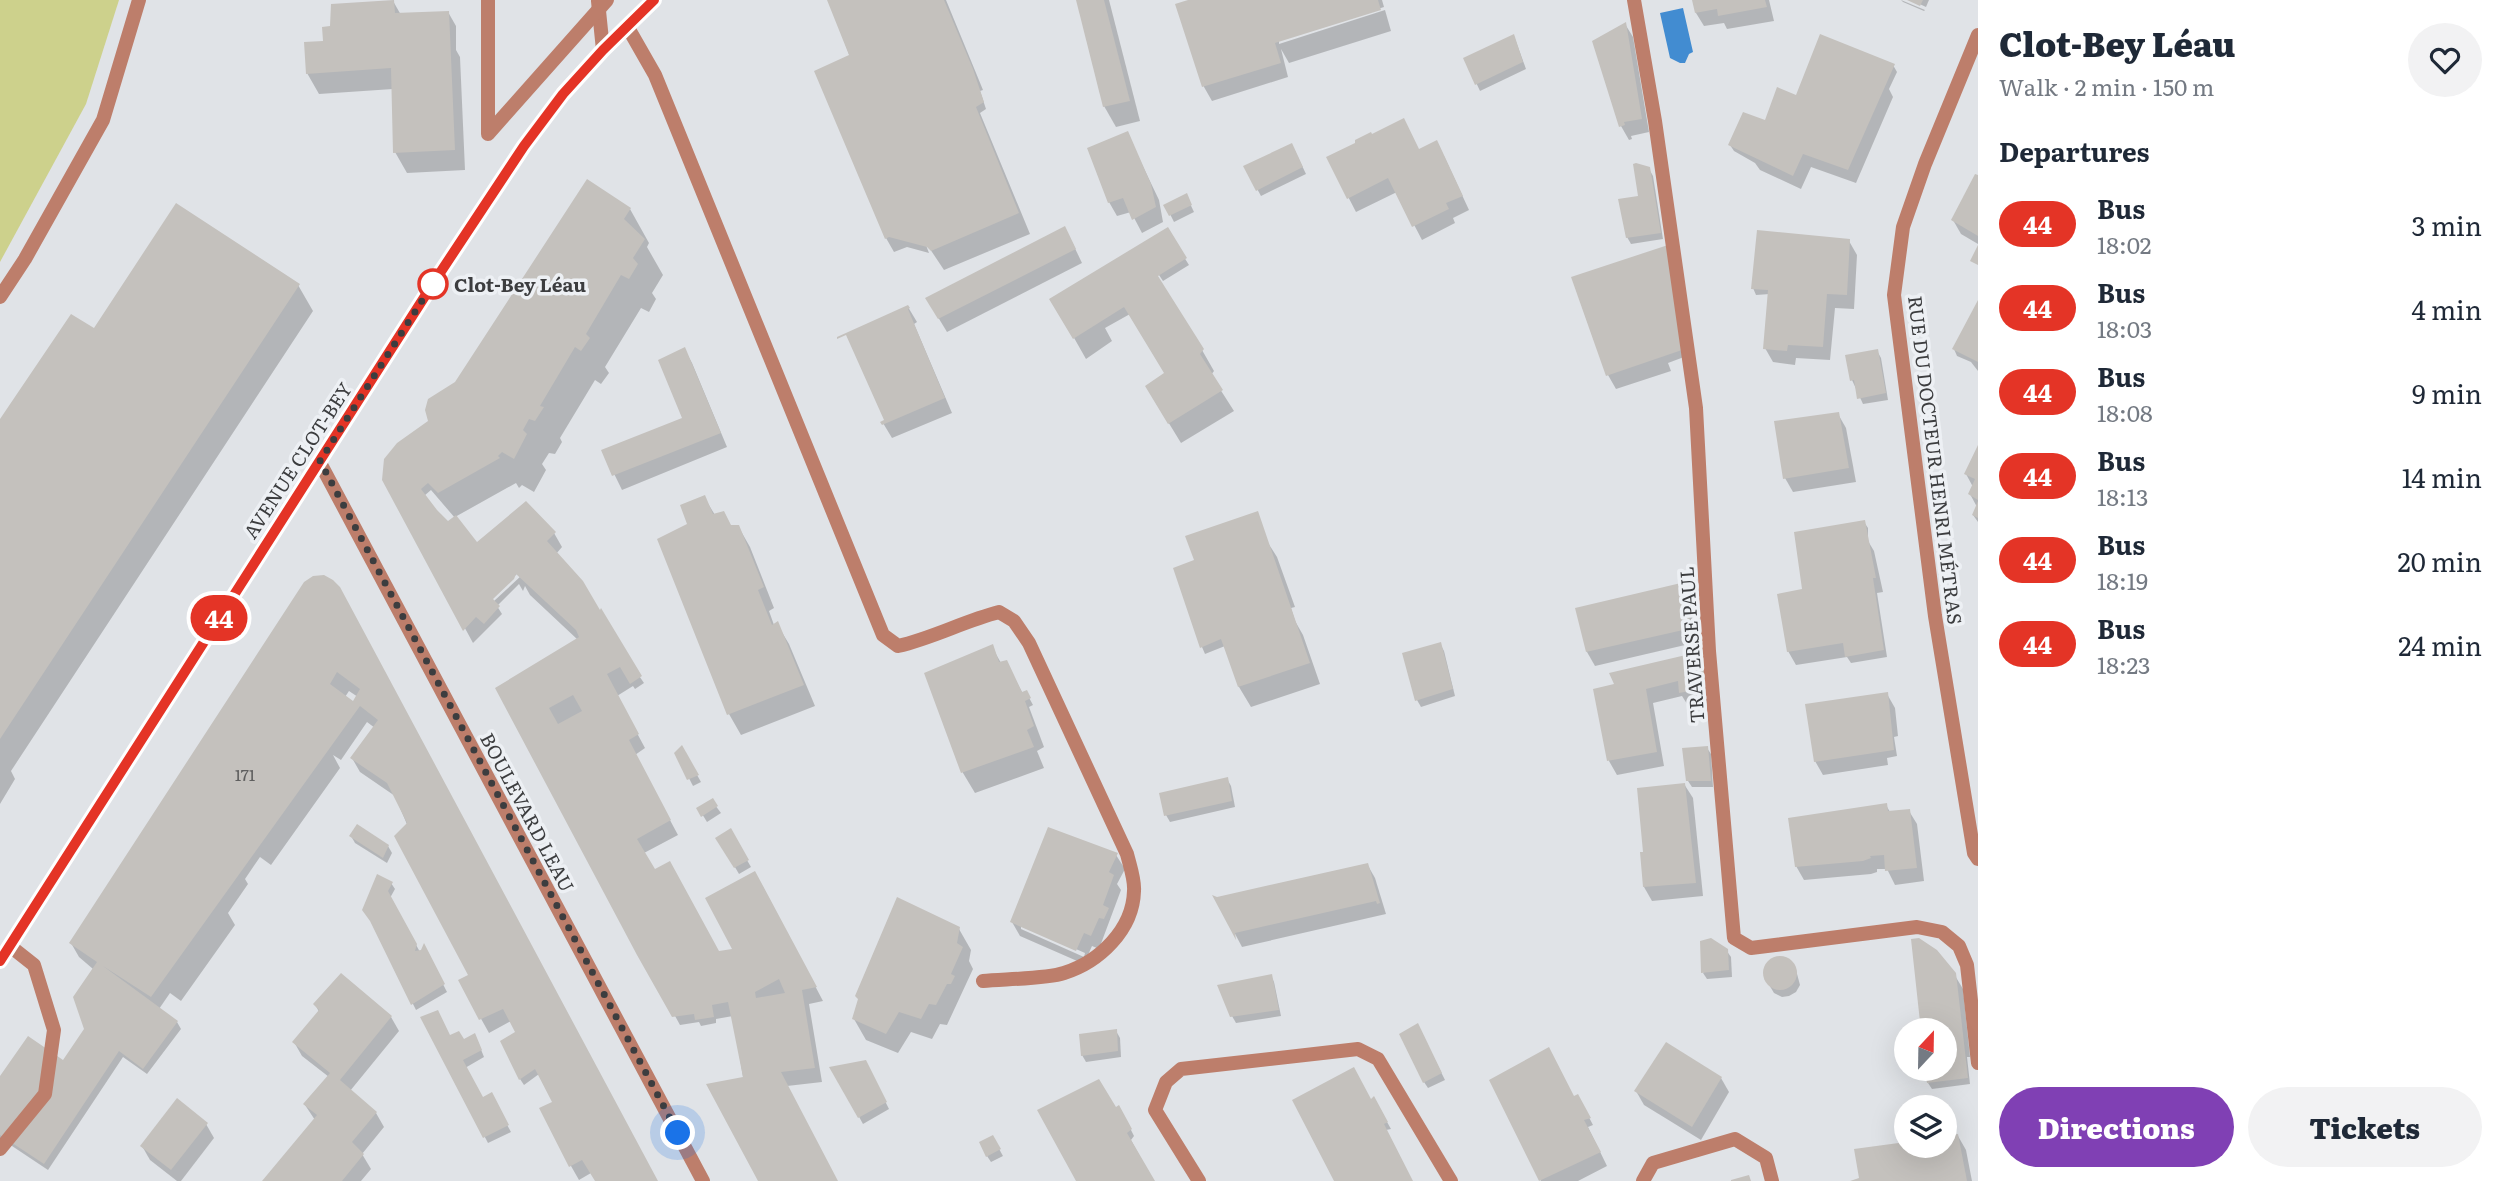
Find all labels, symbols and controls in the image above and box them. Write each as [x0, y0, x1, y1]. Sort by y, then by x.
text: Clot-Bey Léau [1999, 18, 2235, 67]
button: heart [2408, 23, 2482, 97]
text: Walk · 2 min · 150 m [1999, 69, 2214, 103]
text: Departures [1999, 131, 2150, 170]
text: Bus [2097, 188, 2145, 227]
text: 3 min [2412, 205, 2482, 244]
text: 44 [2023, 206, 2052, 241]
text: 18:02 [2097, 227, 2151, 261]
marker: Clot-Bey Léau [418, 269, 448, 299]
place label: Clot-Bey Léau [454, 270, 586, 298]
text: Bus [2097, 272, 2145, 311]
text: 4 min [2411, 289, 2482, 328]
text: 44 [2023, 290, 2052, 325]
street label: RUE DU DOCTEUR HENRI MÉTRAS [1902, 294, 1970, 626]
text: 18:03 [2097, 311, 2152, 345]
text: Bus [2097, 356, 2145, 395]
text: 9 min [2412, 373, 2482, 412]
text: 44 [2023, 374, 2052, 409]
street label: AVENUE CLOT-BEY [236, 376, 358, 544]
text: 18:08 [2097, 395, 2153, 429]
text: Bus [2097, 440, 2145, 479]
text: 14 min [2402, 457, 2482, 496]
text: 44 [2023, 458, 2052, 493]
text: 18:13 [2097, 479, 2149, 513]
text: Bus [2097, 524, 2145, 563]
text: 20 min [2397, 541, 2482, 580]
text: 44 [2023, 542, 2052, 577]
text: 18:19 [2097, 563, 2148, 597]
street label: TRAVERSE PAUL [1672, 566, 1710, 724]
line badge: 44 [188, 595, 250, 641]
text: 44 [205, 600, 233, 635]
text: Bus [2097, 608, 2145, 647]
text: 24 min [2398, 625, 2482, 664]
text: 44 [2023, 626, 2052, 661]
text: 18:23 [2097, 647, 2151, 681]
street label: BOULEVARD LEAU [474, 728, 582, 896]
house number: 171 [235, 762, 256, 786]
north arrow [1894, 1018, 1956, 1082]
map controls [1894, 1018, 1957, 1158]
button: Directions [1999, 1087, 2234, 1167]
button: Tickets [2248, 1087, 2482, 1167]
button: layers [1894, 1095, 1957, 1158]
your location [660, 1115, 695, 1150]

